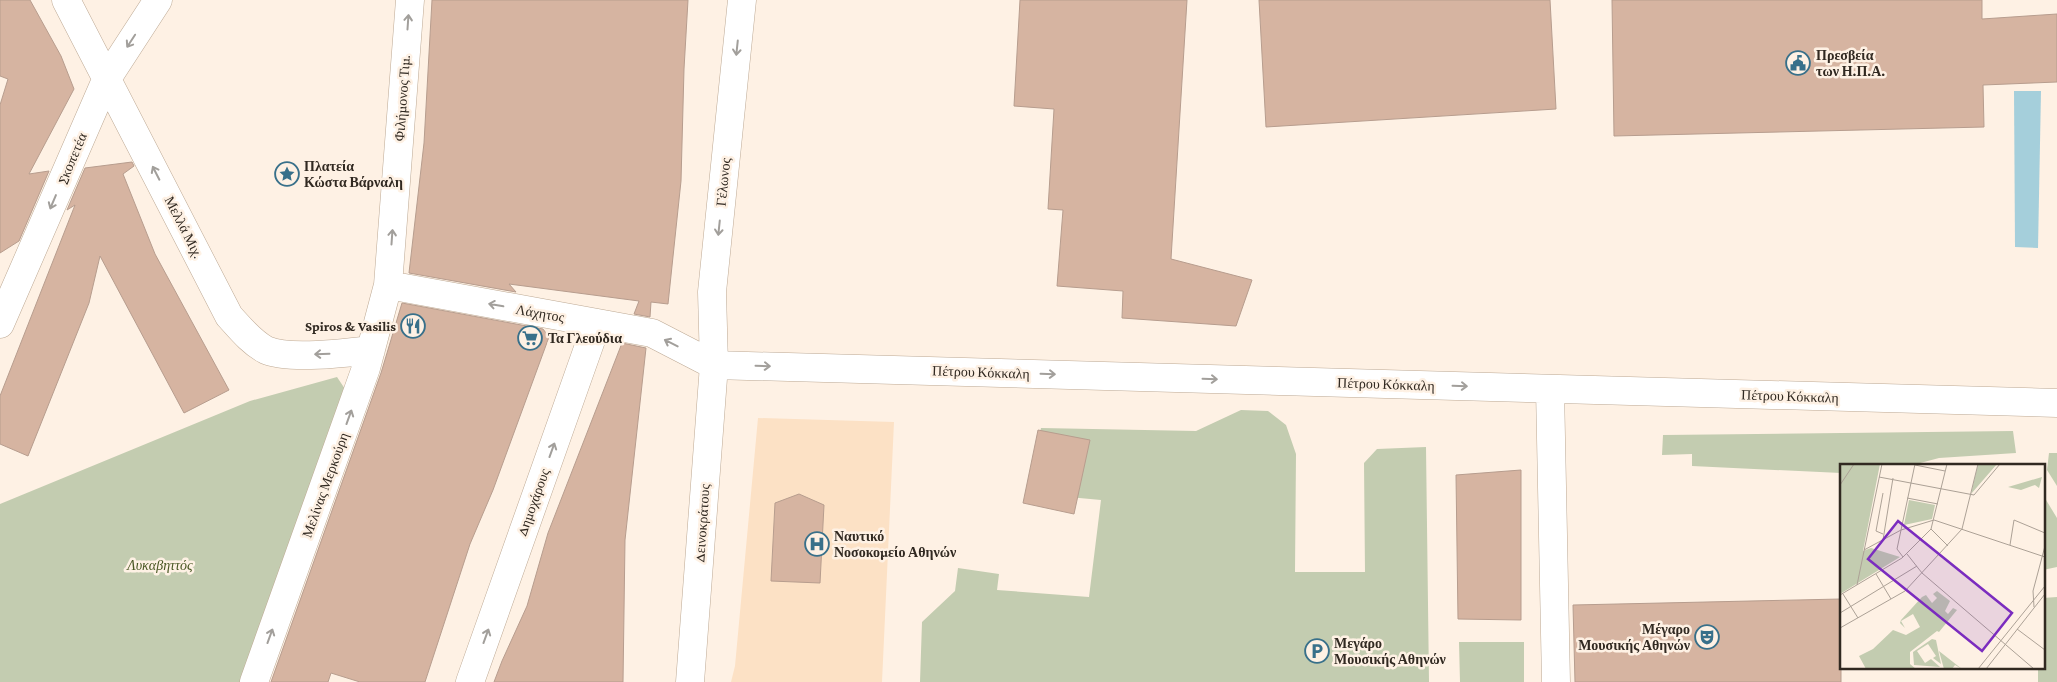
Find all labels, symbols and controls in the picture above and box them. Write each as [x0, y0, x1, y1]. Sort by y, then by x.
one-way arrow [404, 15, 413, 31]
one-way arrow [126, 33, 136, 47]
one-way arrow [732, 40, 742, 56]
place label: Πρεσβεία των Η.Π.Α. [1816, 47, 1885, 79]
public building icon: Πρεσβεία των Η.Π.Α. [1785, 50, 1811, 76]
street label: Φιλήμονος Τιμ. [391, 54, 413, 142]
street label: Σκοπετέα [54, 129, 90, 186]
street label: Γέλωνος [712, 156, 734, 207]
place label: Πλατεία Κώστα Βάρναλη [304, 158, 403, 190]
place icon: Πλατεία Κώστα Βάρναλη [274, 161, 300, 187]
one-way arrow [151, 166, 160, 181]
street label: Μελλά Μιχ. [162, 193, 206, 261]
one-way arrow [47, 194, 57, 209]
one-way arrow [714, 219, 723, 235]
one-way arrow [387, 229, 397, 245]
one-way arrow [488, 299, 504, 309]
street label: Λάχητος [514, 301, 566, 325]
restaurant icon: Spiros & Vasilis [400, 313, 426, 339]
place label: Spiros & Vasilis [305, 318, 396, 334]
supermarket icon: Τα Γλεούδια [517, 325, 543, 351]
place label: Τα Γλεούδια [548, 330, 622, 346]
one-way arrow [664, 338, 679, 347]
one-way arrow [315, 350, 331, 359]
one-way arrow [754, 361, 771, 371]
street label: Πέτρου Κόκκαλη [932, 362, 1030, 382]
one-way arrow [1040, 370, 1056, 379]
one-way arrow [1202, 374, 1218, 384]
street label: Πέτρου Κόκκαλη [1337, 374, 1435, 394]
one-way arrow [1452, 382, 1468, 391]
street label: Πέτρου Κόκκαλη [1741, 386, 1839, 406]
one-way arrow [345, 410, 354, 426]
street label: Μελίνας Μερκούρη [298, 430, 352, 540]
one-way arrow [548, 443, 557, 458]
inset map [1840, 464, 2044, 670]
street label: Δημοχάρους [513, 466, 553, 538]
street label: Δεινοκράτους [691, 483, 713, 563]
place label: Ναυτικό Νοσοκομείο Αθηνών [834, 528, 957, 560]
hospital icon: Ναυτικό Νοσοκομείο Αθηνών [804, 531, 830, 557]
park label: Λυκαβηττός [125, 557, 193, 573]
place label: Μέγαρο Μουσικής Αθηνών [1578, 621, 1691, 653]
theatre icon: Μέγαρο Μουσικής Αθηνών [1694, 624, 1720, 650]
one-way arrow [266, 629, 275, 644]
one-way arrow [482, 629, 491, 644]
place label: Μεγάρο Μουσικής Αθηνών [1334, 635, 1447, 667]
parking icon: Μεγάρο Μουσικής Αθηνών [1304, 638, 1330, 664]

